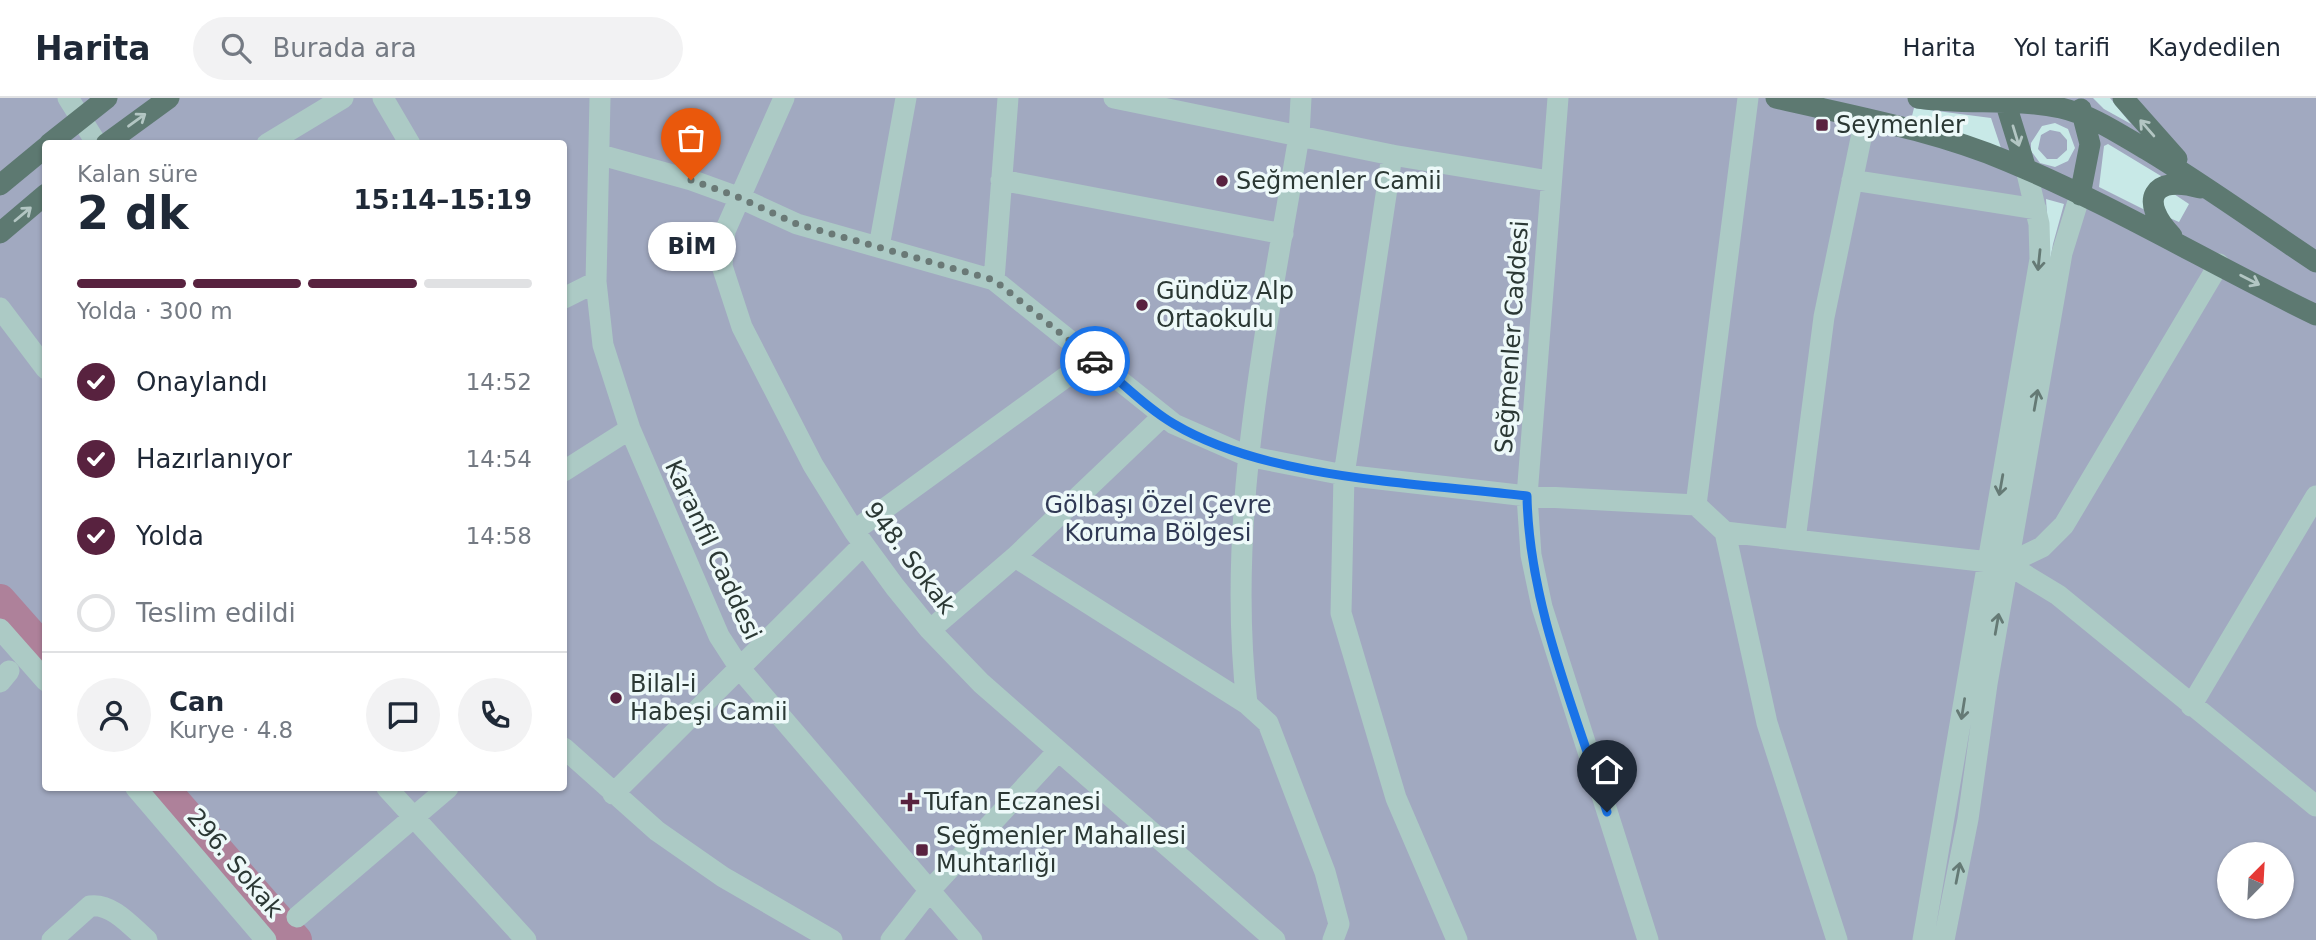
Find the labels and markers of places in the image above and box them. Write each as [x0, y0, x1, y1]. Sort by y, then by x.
pin [661, 108, 721, 180]
place label: Seymenler [1836, 111, 1965, 139]
marker: Seymenler [1814, 117, 1830, 133]
place label: Seğmenler Camii [1236, 167, 1442, 195]
marker: Seğmenler Camii [1214, 173, 1230, 189]
callout: BİM [647, 222, 735, 271]
place label: Gündüz Alp Ortaokulu [1156, 277, 1294, 333]
marker: Gündüz Alp Ortaokulu [1134, 297, 1150, 313]
place label: Bilal-i Habeşi Camii [630, 670, 788, 726]
marker: Bilal-i Habeşi Camii [608, 690, 624, 706]
pin [1577, 740, 1637, 812]
place label: Tufan Eczanesi [923, 788, 1101, 816]
marker: Tufan Eczanesi [902, 794, 918, 810]
place label: Seğmenler Mahallesi Muhtarlığı [936, 822, 1186, 878]
marker: Seğmenler Mahallesi Muhtarlığı [914, 842, 930, 858]

